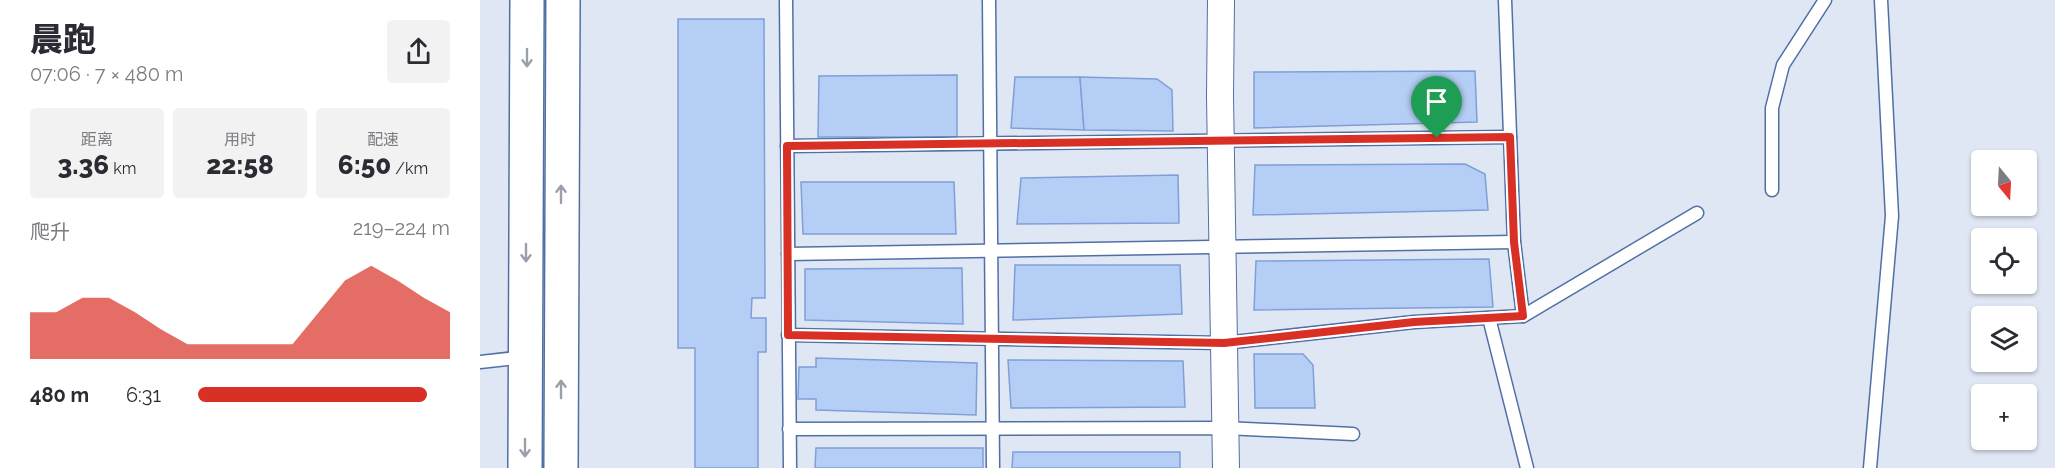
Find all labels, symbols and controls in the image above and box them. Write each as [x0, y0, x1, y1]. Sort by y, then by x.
text: 晨跑 [30, 20, 96, 59]
button: share [387, 20, 450, 83]
one-way arrow [521, 48, 533, 68]
text: 07:06 · 7 × 480 m [30, 62, 183, 86]
pin [1411, 76, 1462, 138]
icon: arrive [1420, 85, 1453, 118]
text: 距离 [81, 130, 113, 149]
text: 用时 [224, 130, 256, 149]
text: 配速 [367, 130, 399, 149]
text: 3.36 [58, 150, 109, 180]
text: 22:58 [206, 150, 274, 180]
text: 6:50 [338, 150, 391, 180]
north arrow [1971, 150, 2037, 216]
map controls [1971, 150, 2037, 450]
text: km [109, 159, 136, 178]
text: /km [391, 159, 428, 178]
one-way arrow [555, 184, 567, 204]
text: 219–224 m [353, 216, 450, 240]
text: 爬升 [30, 220, 70, 244]
button: locate [1971, 228, 2037, 294]
one-way arrow [520, 243, 532, 263]
button: layers [1971, 306, 2037, 372]
one-way arrow [555, 379, 567, 399]
text: 480 m [30, 383, 89, 407]
text: 6:31 [126, 383, 161, 407]
button: + [1971, 384, 2037, 450]
one-way arrow [519, 438, 531, 458]

